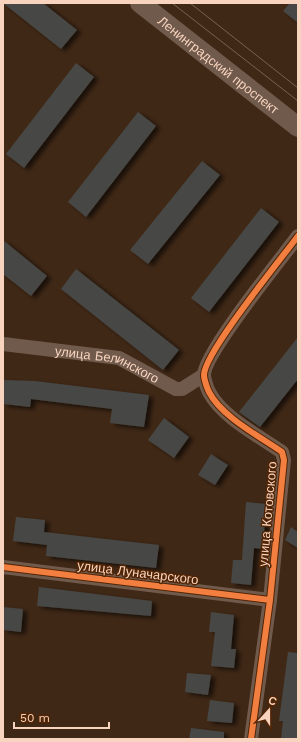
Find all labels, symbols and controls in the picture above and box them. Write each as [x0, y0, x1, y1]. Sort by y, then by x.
street label: Ленинградский проспект [155, 13, 282, 117]
street label: улица Белинского [54, 343, 162, 386]
street label: улица Котовского [255, 461, 280, 567]
street label: улица Луначарского [76, 558, 199, 587]
north arrow [249, 690, 289, 730]
text: С [266, 694, 278, 709]
scale bar [14, 704, 109, 730]
text: 50 m [20, 711, 50, 725]

